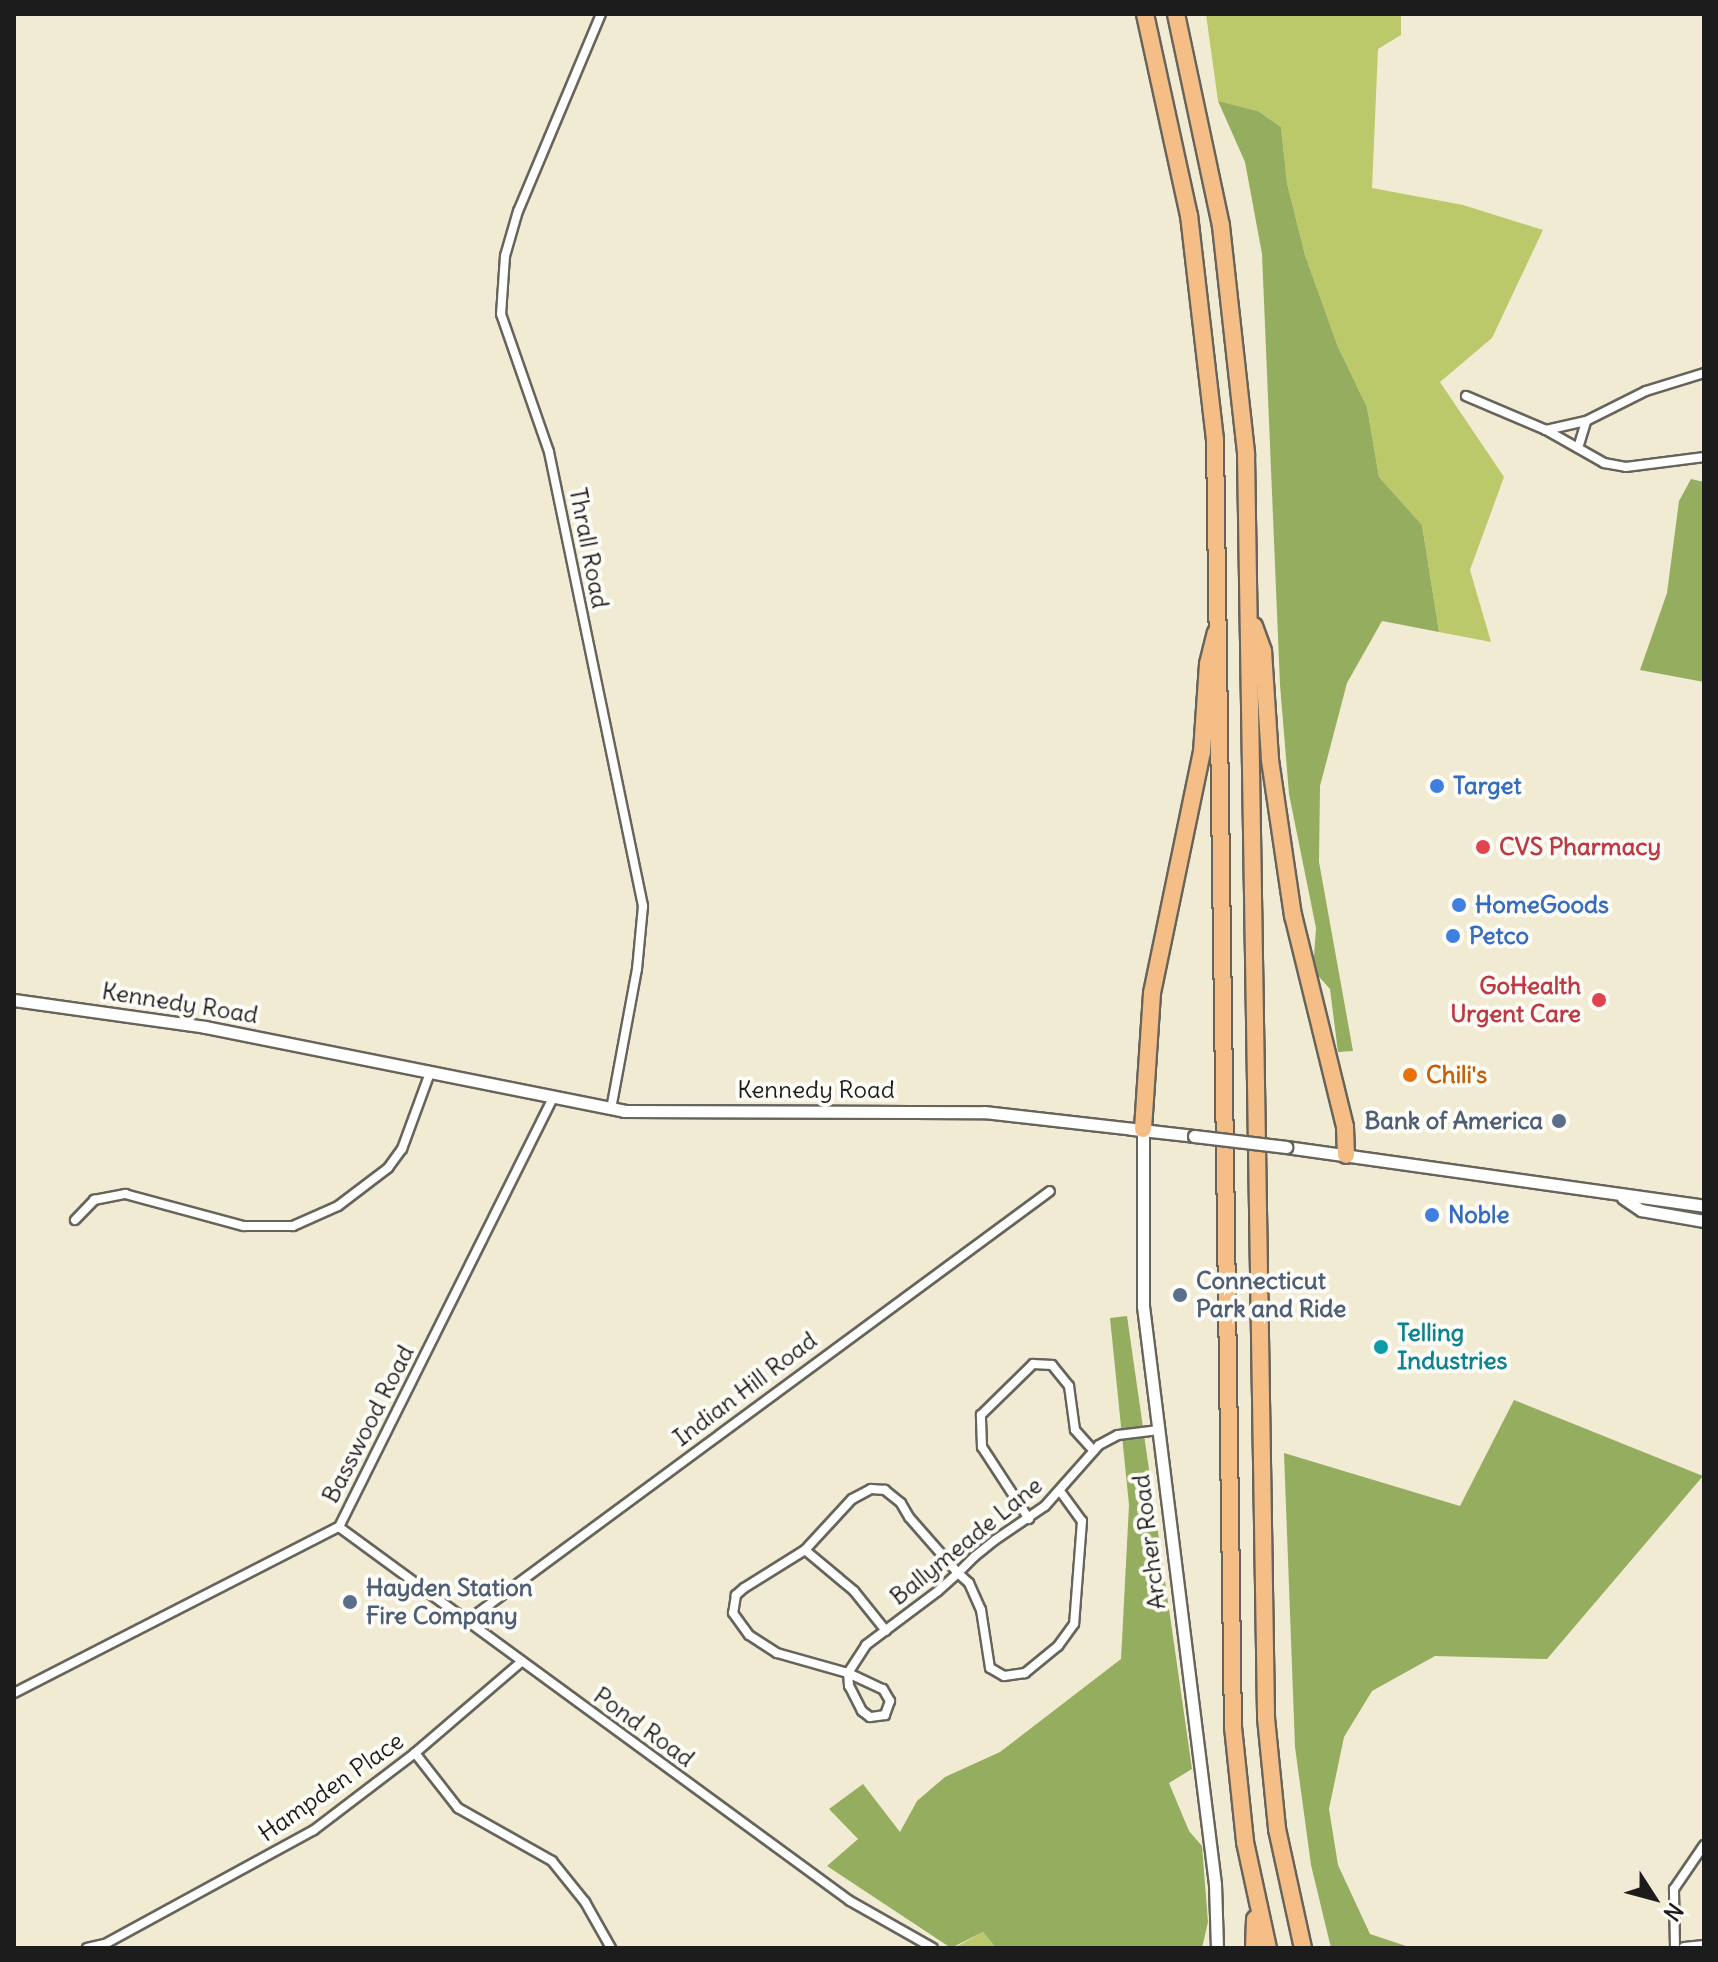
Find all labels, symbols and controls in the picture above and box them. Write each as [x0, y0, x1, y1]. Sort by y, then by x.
street label: Thrall Road [563, 485, 615, 611]
place label: Target [1453, 772, 1522, 800]
marker: Target [1428, 777, 1446, 795]
place label: CVS Pharmacy [1499, 833, 1661, 861]
marker: CVS Pharmacy [1474, 838, 1492, 856]
place label: HomeGoods [1475, 891, 1609, 919]
marker: HomeGoods [1450, 896, 1468, 914]
place label: Petco [1469, 922, 1529, 950]
marker: Petco [1444, 927, 1462, 945]
place label: GoHealth Urgent Care [1450, 972, 1581, 1028]
street label: Kennedy Road [100, 976, 260, 1030]
marker: GoHealth Urgent Care [1588, 989, 1610, 1011]
place label: Chili's [1426, 1061, 1487, 1089]
marker: Chili's [1401, 1066, 1419, 1084]
street label: Kennedy Road [737, 1076, 895, 1104]
place label: Bank of America [1365, 1107, 1543, 1135]
marker: Bank of America [1550, 1112, 1568, 1130]
place label: Noble [1448, 1201, 1509, 1229]
marker: Noble [1423, 1206, 1441, 1224]
place label: Connecticut Park and Ride [1196, 1267, 1346, 1323]
marker: Connecticut Park and Ride [1171, 1286, 1189, 1304]
place label: Telling Industries [1397, 1319, 1507, 1375]
street label: Indian Hill Road [668, 1326, 822, 1452]
marker: Telling Industries [1372, 1338, 1390, 1356]
street label: Basswood Road [316, 1340, 420, 1508]
street label: Ballymeade Lane [884, 1471, 1048, 1611]
street label: Archer Road [1126, 1473, 1172, 1611]
place label: Hayden Station Fire Company [366, 1574, 533, 1630]
marker: Hayden Station Fire Company [341, 1593, 359, 1611]
street label: Pond Road [588, 1681, 700, 1773]
street label: Hampden Place [253, 1726, 409, 1848]
north arrow [1614, 1858, 1694, 1938]
text: N [1658, 1898, 1689, 1926]

